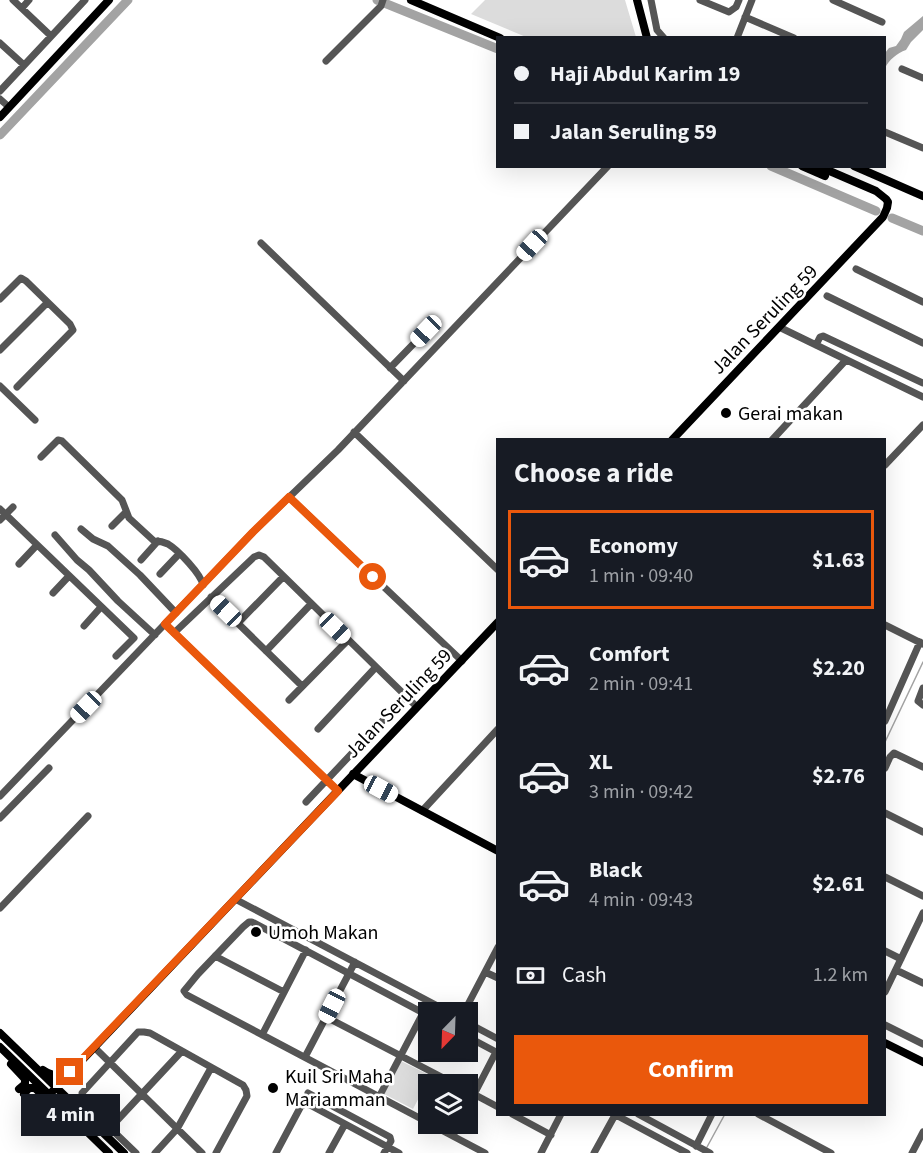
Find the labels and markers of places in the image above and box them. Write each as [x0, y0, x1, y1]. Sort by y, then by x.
place label: Gerai makan [738, 400, 843, 428]
marker: Gerai makan [719, 406, 733, 420]
place label: Umoh Makan [268, 919, 379, 947]
marker: Umoh Makan [249, 925, 263, 939]
place label: Kuil Sri Maha Mariamman [285, 1063, 393, 1114]
marker: Kuil Sri Maha Mariamman [266, 1081, 280, 1095]

